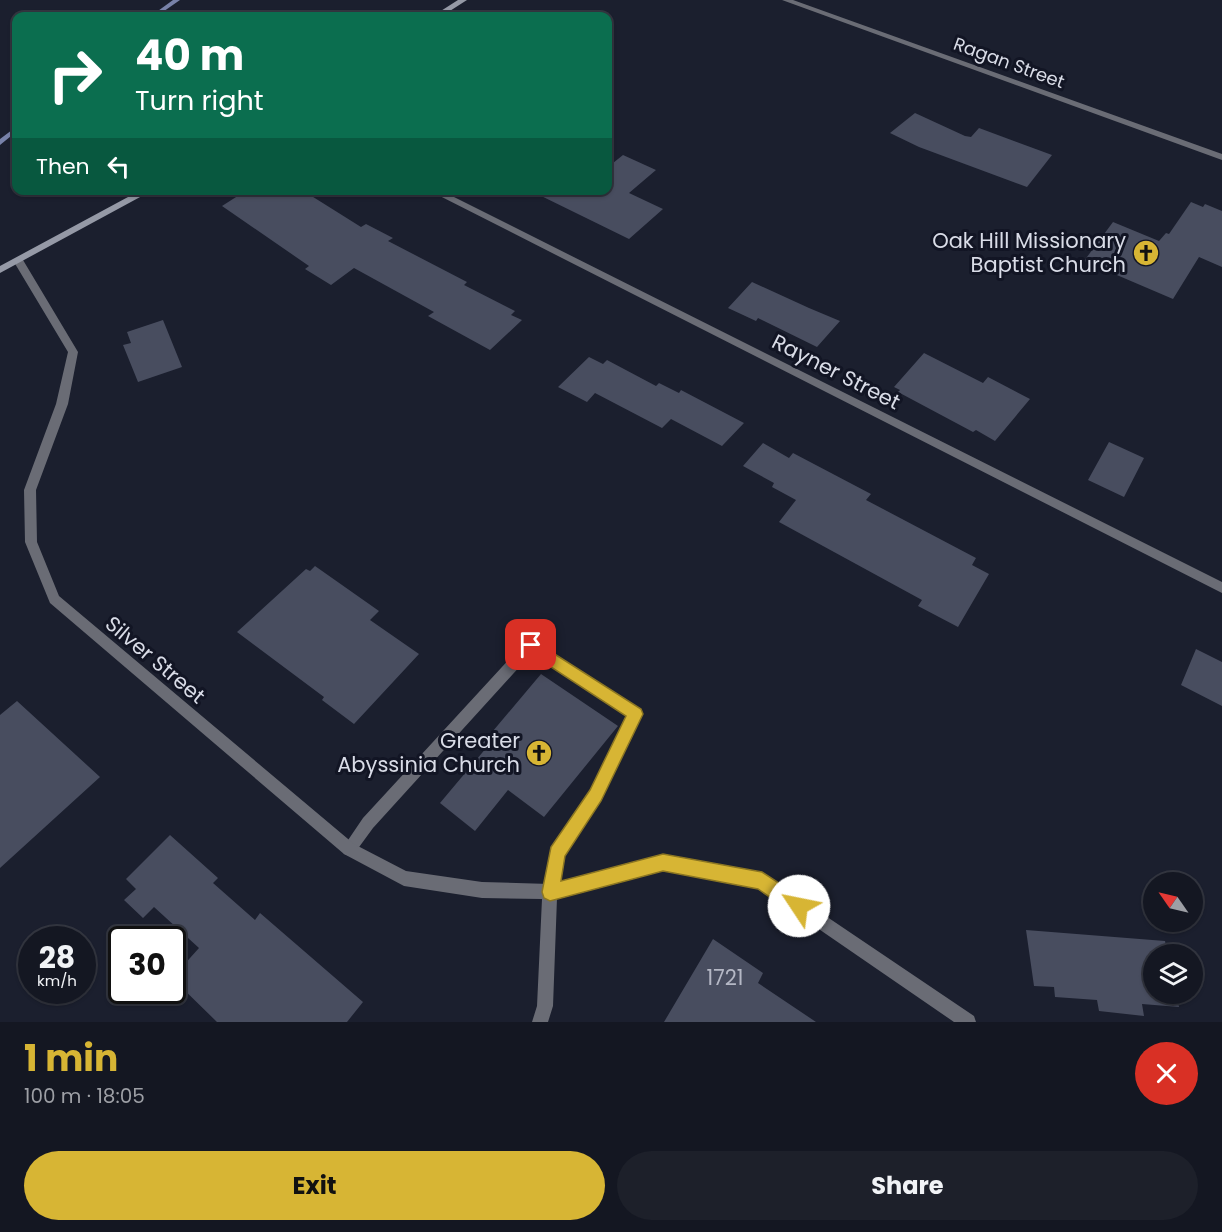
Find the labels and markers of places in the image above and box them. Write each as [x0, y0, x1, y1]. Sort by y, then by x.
place label: Oak Hill Missionary Baptist Church [932, 226, 1126, 279]
church icon: Oak Hill Missionary Baptist Church [1131, 238, 1161, 268]
pin [505, 619, 556, 670]
place label: Greater Abyssinia Church [337, 726, 520, 779]
church icon: Greater Abyssinia Church [524, 738, 554, 768]

